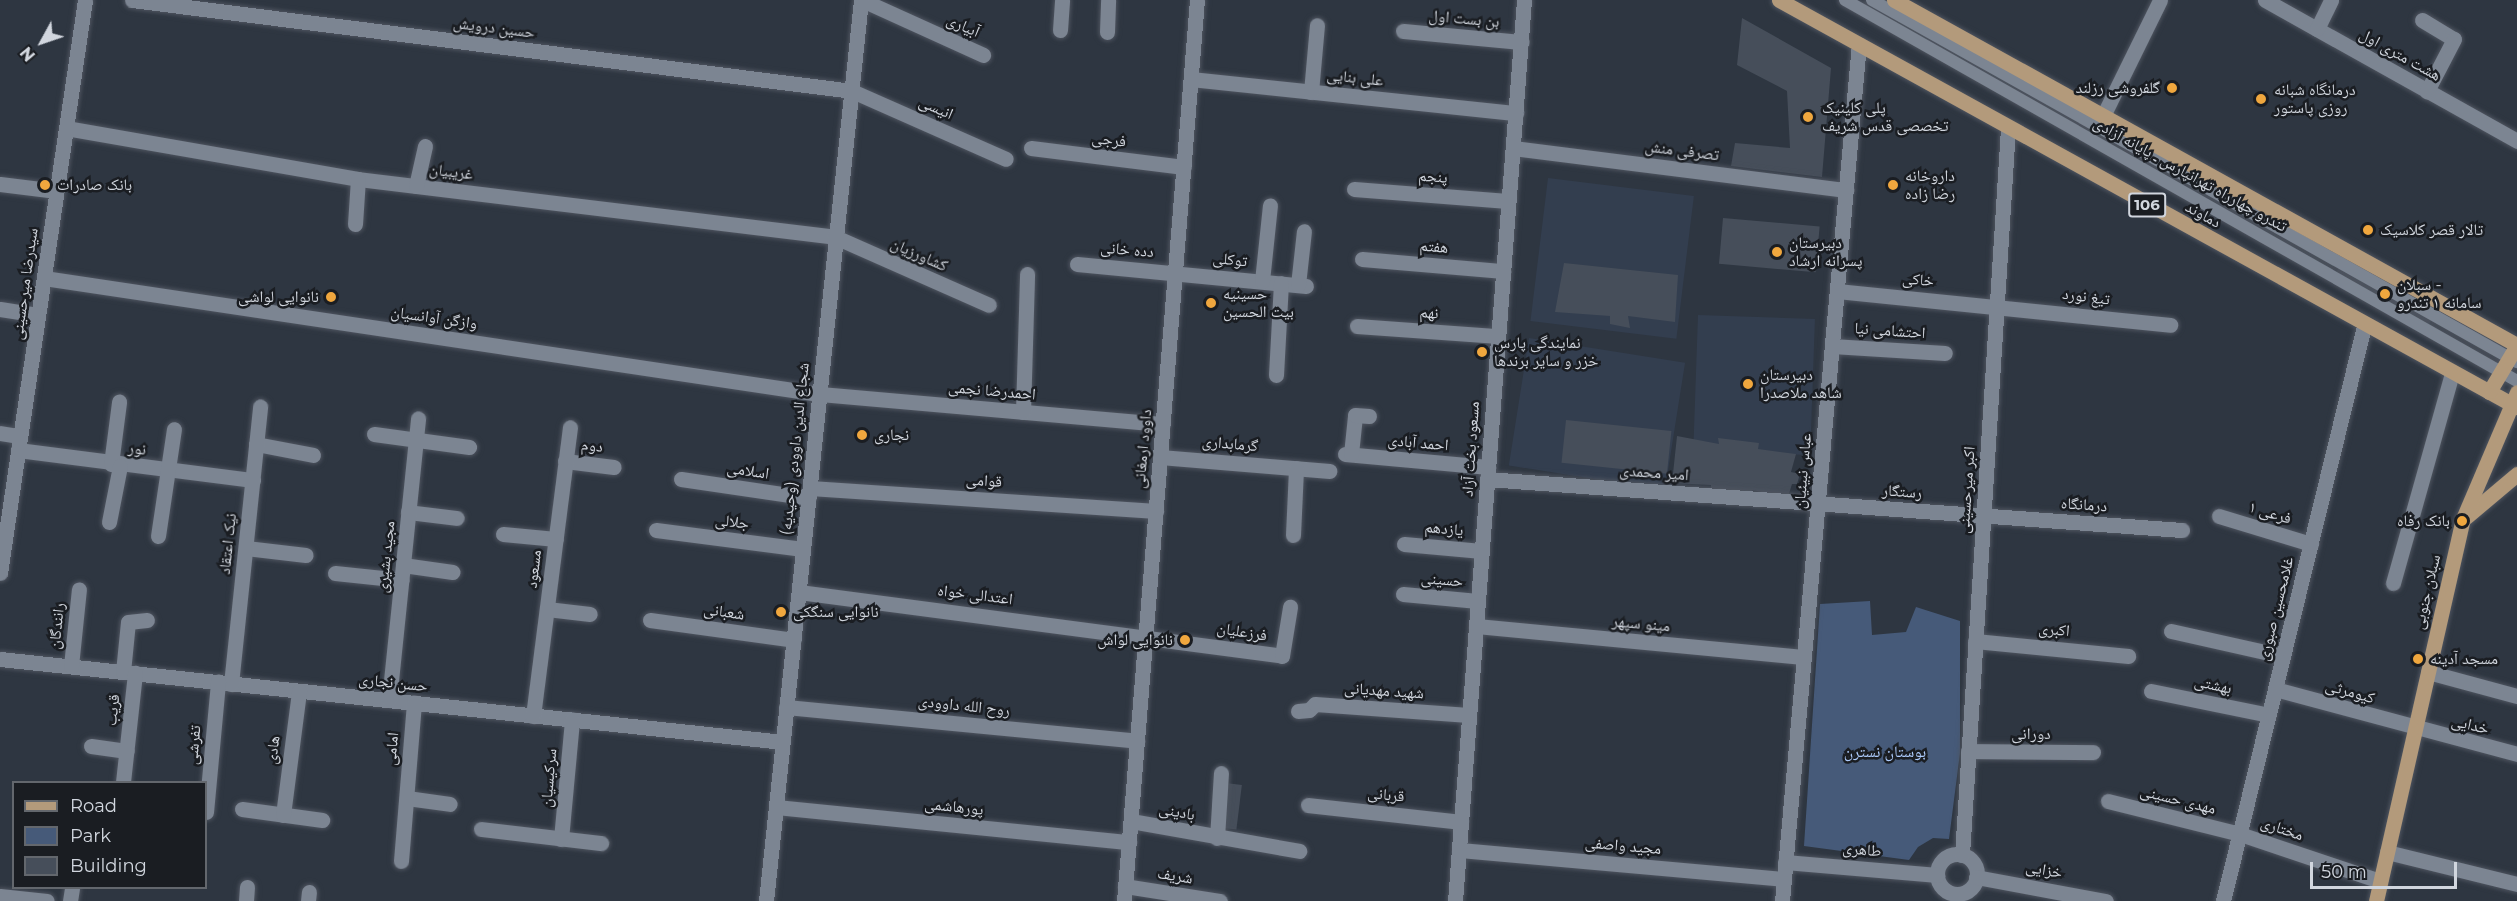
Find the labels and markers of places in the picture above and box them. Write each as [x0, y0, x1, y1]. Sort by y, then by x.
place label: گلفروشی رزلند [2076, 78, 2160, 98]
place label: درمانگاه شبانه روزی پاستور [2274, 80, 2356, 118]
marker: گلفروشی رزلند [2165, 81, 2179, 95]
marker: درمانگاه شبانه روزی پاستور [2252, 90, 2270, 108]
place label: پلی کلینیک تخصصی قدس شریف [1822, 98, 1948, 136]
marker: پلی کلینیک تخصصی قدس شریف [1799, 108, 1817, 126]
place label: داروخانه رضا زاده [1905, 166, 1955, 204]
place label: بانک صادرات [57, 175, 132, 195]
marker: بانک صادرات [38, 178, 52, 192]
marker: داروخانه رضا زاده [1886, 178, 1900, 192]
place label: تالار قصر کلاسیک [2380, 220, 2483, 240]
marker: تالار قصر کلاسیک [2361, 223, 2375, 237]
place label: دبیرستان پسرانه ارشاد [1789, 233, 1862, 271]
marker: دبیرستان پسرانه ارشاد [1770, 245, 1784, 259]
place label: سبلان - سامانه ۱ تندرو [2397, 275, 2482, 313]
place label: حسینیه بیت الحسین [1223, 284, 1294, 322]
place label: نانوایی لواشی [238, 287, 319, 307]
marker: سبلان - سامانه ۱ تندرو [2378, 287, 2392, 301]
marker: نانوایی لواشی [324, 290, 338, 304]
marker: حسینیه بیت الحسین [1204, 296, 1218, 310]
place label: نمایندگی پارس خزر و سایر برندها [1494, 333, 1598, 371]
marker: نمایندگی پارس خزر و سایر برندها [1475, 345, 1489, 359]
place label: دبیرستان شاهد ملاصدرا [1760, 365, 1842, 403]
marker: دبیرستان شاهد ملاصدرا [1741, 377, 1755, 391]
place label: نجاری [874, 425, 909, 445]
marker: نجاری [855, 428, 869, 442]
place label: بانک رفاه [2397, 511, 2450, 531]
marker: بانک رفاه [2455, 514, 2469, 528]
place label: نانوایی سنگکی [793, 602, 879, 622]
marker: نانوایی سنگکی [774, 605, 788, 619]
place label: نانوایی لواش [1097, 630, 1173, 650]
marker: نانوایی لواش [1178, 633, 1192, 647]
place label: مسجد آدینه [2430, 649, 2498, 669]
marker: مسجد آدینه [2411, 652, 2425, 666]

